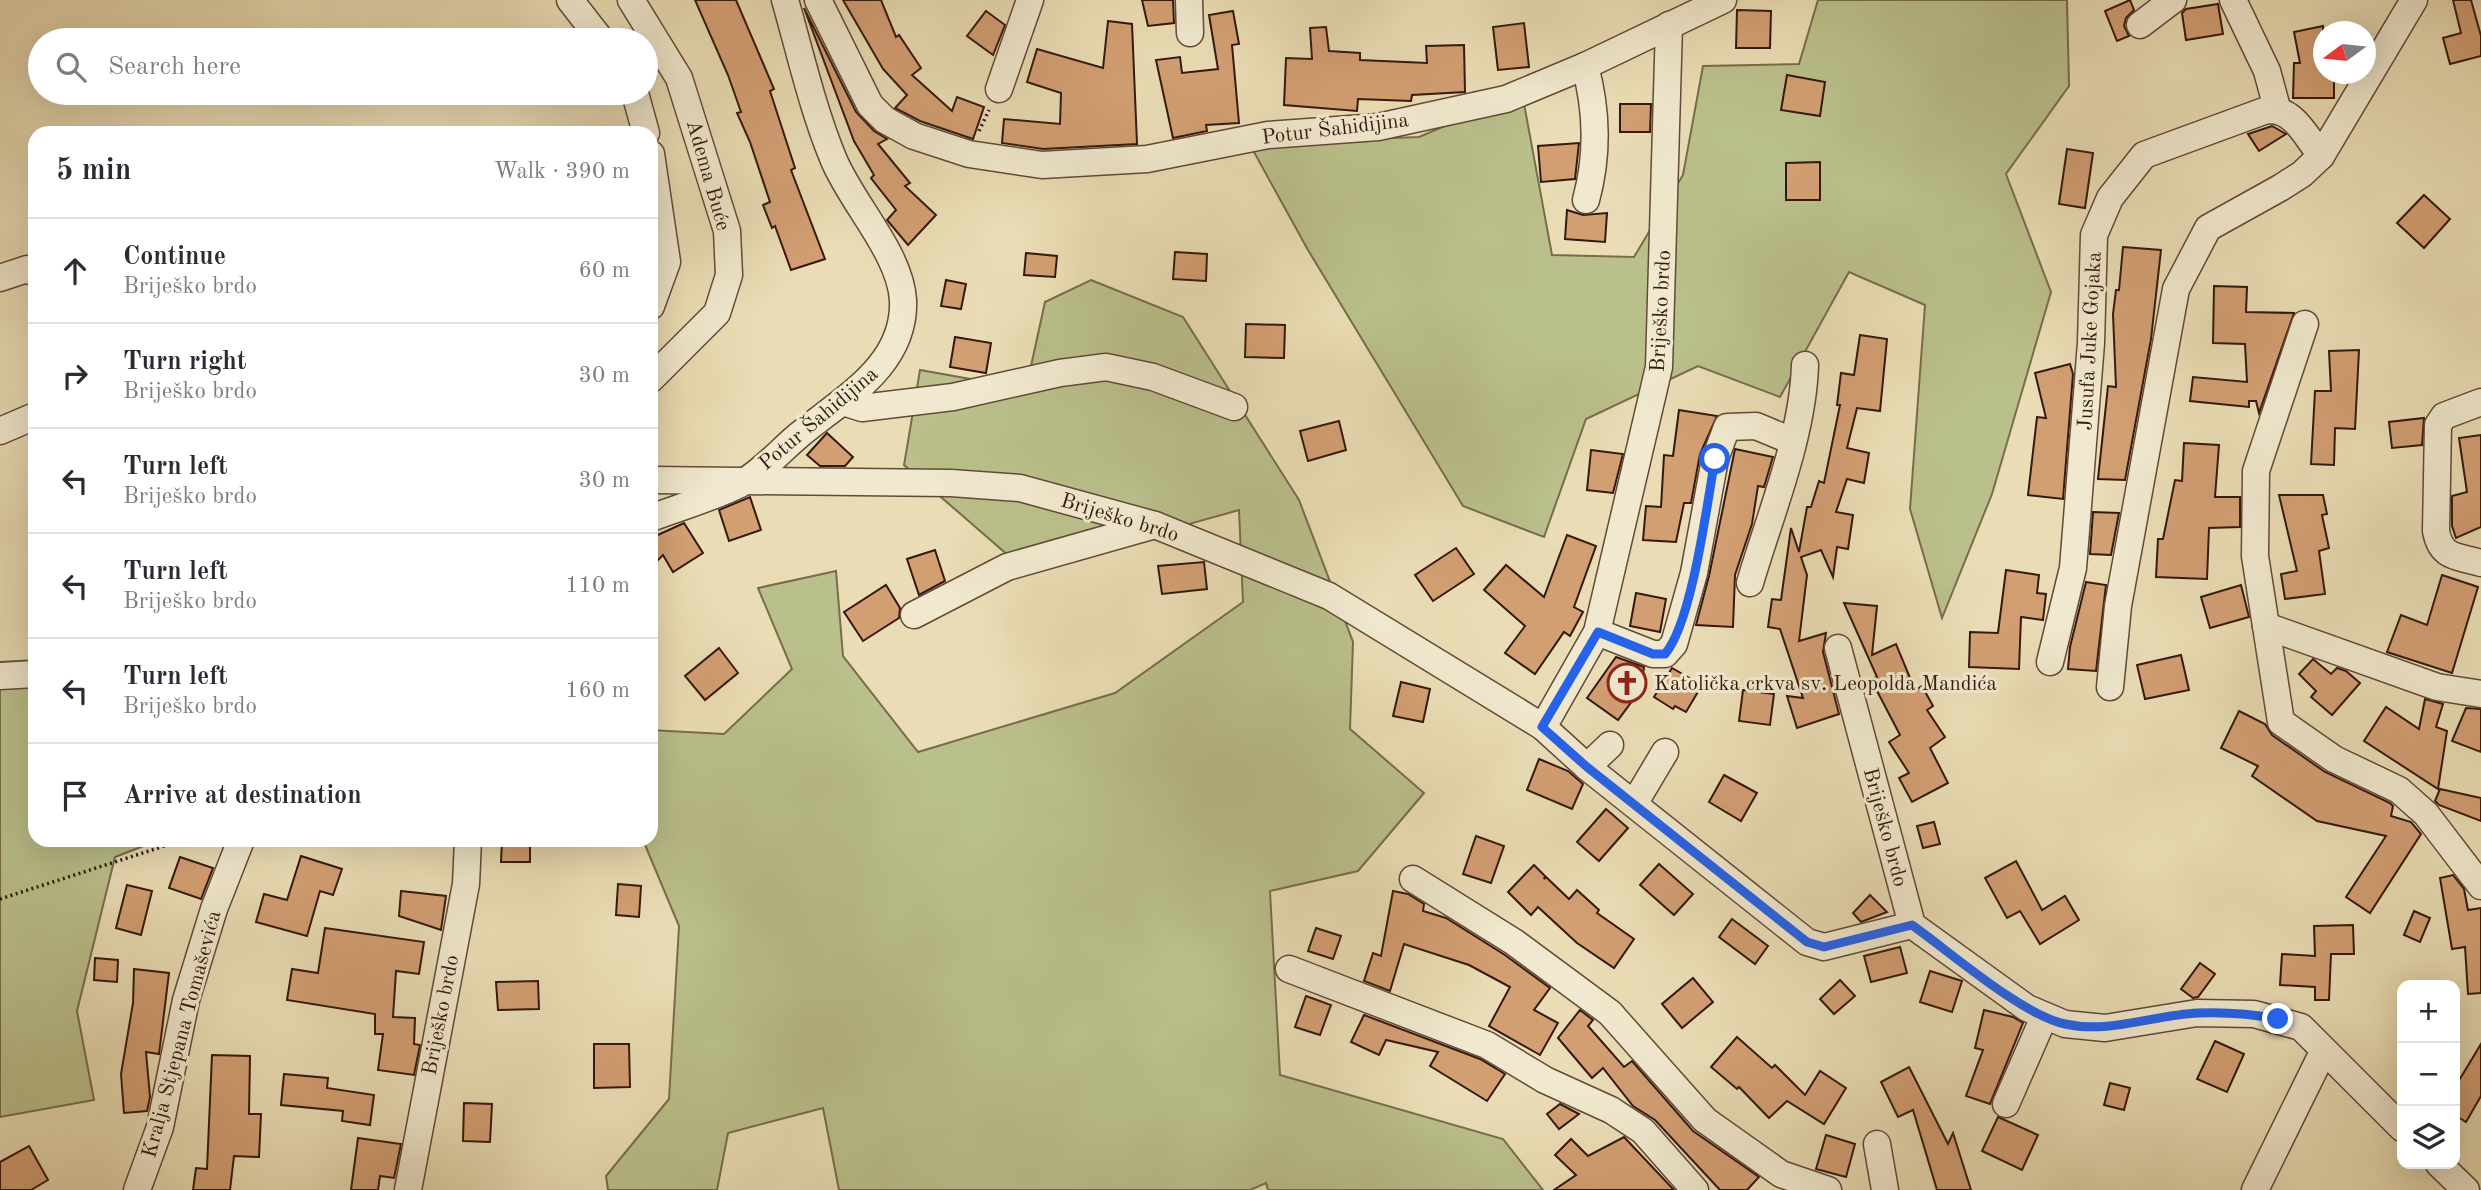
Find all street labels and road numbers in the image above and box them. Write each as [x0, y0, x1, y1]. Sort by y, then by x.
street label: Potur Šahidijina [1260, 106, 1410, 149]
street label: Adema Buće [682, 118, 733, 233]
street label: Briješko brdo [1648, 249, 1675, 373]
street label: Jusufa Juke Gojaka [2075, 251, 2106, 431]
street label: Potur Šahidijina [753, 361, 882, 475]
street label: Briješko brdo [1058, 491, 1181, 546]
street label: Briješko brdo [1859, 766, 1911, 889]
street label: Kralja Stjepana Tomaševića [139, 908, 226, 1160]
street label: Briješko brdo [420, 953, 463, 1077]

